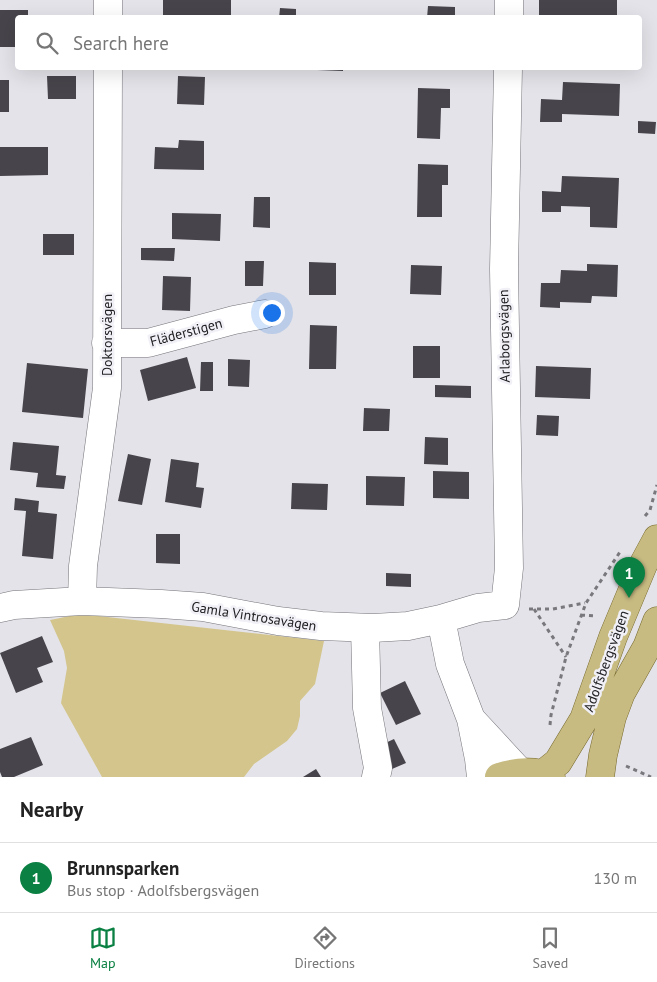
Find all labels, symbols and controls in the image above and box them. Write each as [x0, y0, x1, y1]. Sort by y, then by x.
search box [15, 15, 642, 70]
icon: search [33, 29, 61, 57]
text: Search here [73, 31, 169, 55]
street label: Arlaborgsvägen [494, 289, 514, 383]
street label: Doktorsvägen [98, 294, 116, 376]
your location [259, 300, 285, 326]
street label: Fläderstigen [148, 314, 224, 350]
pin: 1 [613, 557, 645, 598]
street label: Gamla Vintrosavägen [190, 597, 318, 635]
street label: Adolfsbergsvägen [579, 608, 633, 714]
text: Nearby [20, 796, 83, 823]
text: Brunnsparken [67, 856, 179, 880]
text: 1 [31, 868, 41, 888]
text: 130 m [594, 868, 637, 888]
text: Bus stop · Adolfsbergsvägen [67, 880, 259, 900]
tab: Map [89, 924, 117, 972]
tab: Directions [294, 924, 355, 972]
tab: Saved [533, 924, 568, 972]

